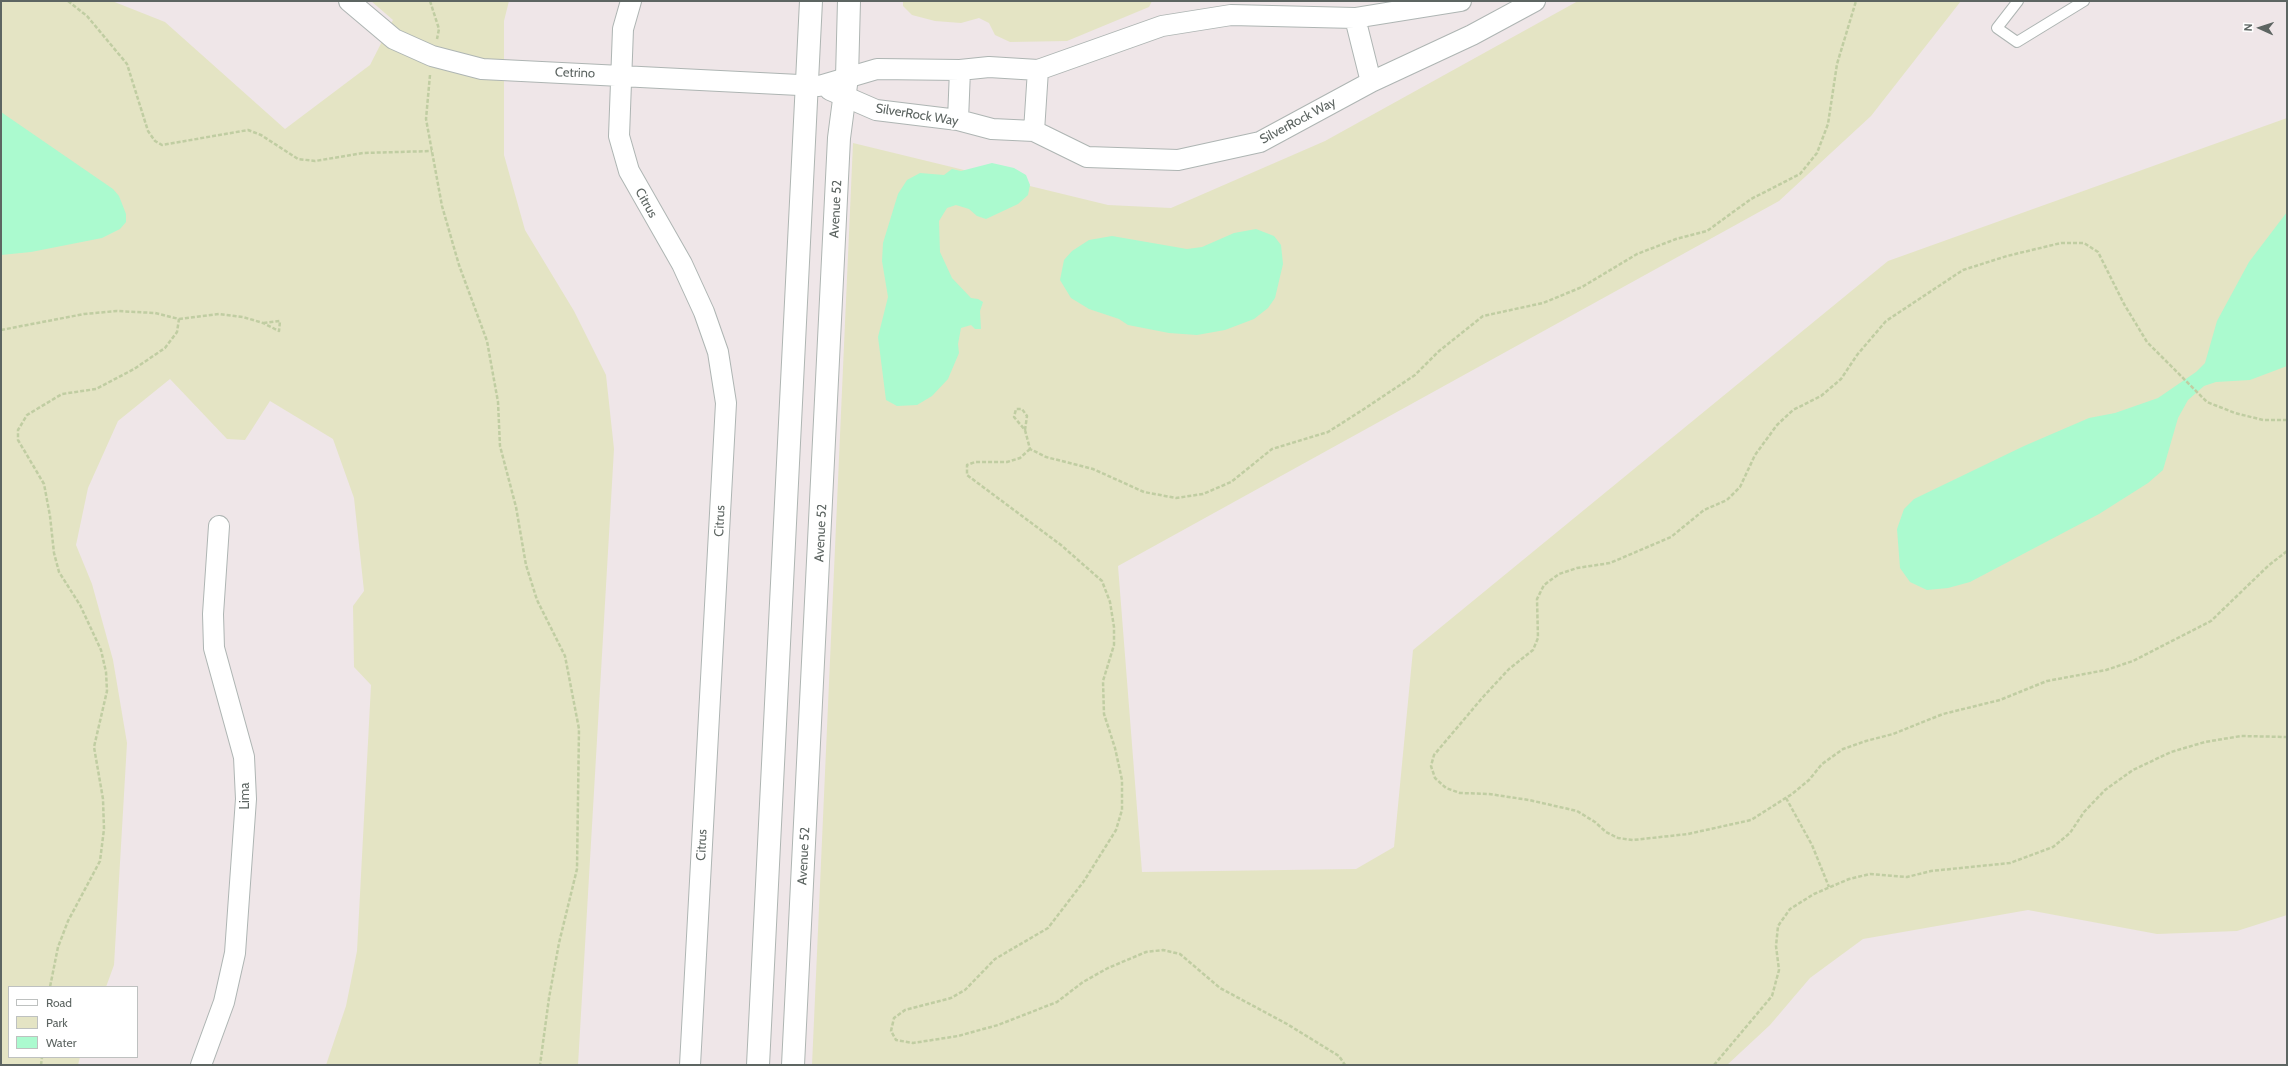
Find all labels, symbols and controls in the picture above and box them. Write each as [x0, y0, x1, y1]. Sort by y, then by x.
north arrow [2240, 8, 2280, 48]
text: N [2241, 23, 2255, 32]
street label: Cetrino [555, 65, 595, 81]
street label: SilverRock Way [1257, 94, 1339, 148]
street label: SilverRock Way [874, 101, 960, 129]
street label: Avenue 52 [827, 180, 845, 238]
street label: Citrus [631, 185, 661, 221]
street label: Avenue 52 [812, 504, 830, 562]
street label: Citrus [711, 505, 729, 537]
street label: Lima [237, 783, 253, 809]
street label: Avenue 52 [795, 827, 813, 885]
street label: Citrus [693, 829, 711, 861]
legend [8, 986, 138, 1058]
text: Road [46, 995, 72, 1010]
text: Park [46, 1015, 68, 1030]
text: Water [46, 1035, 76, 1050]

